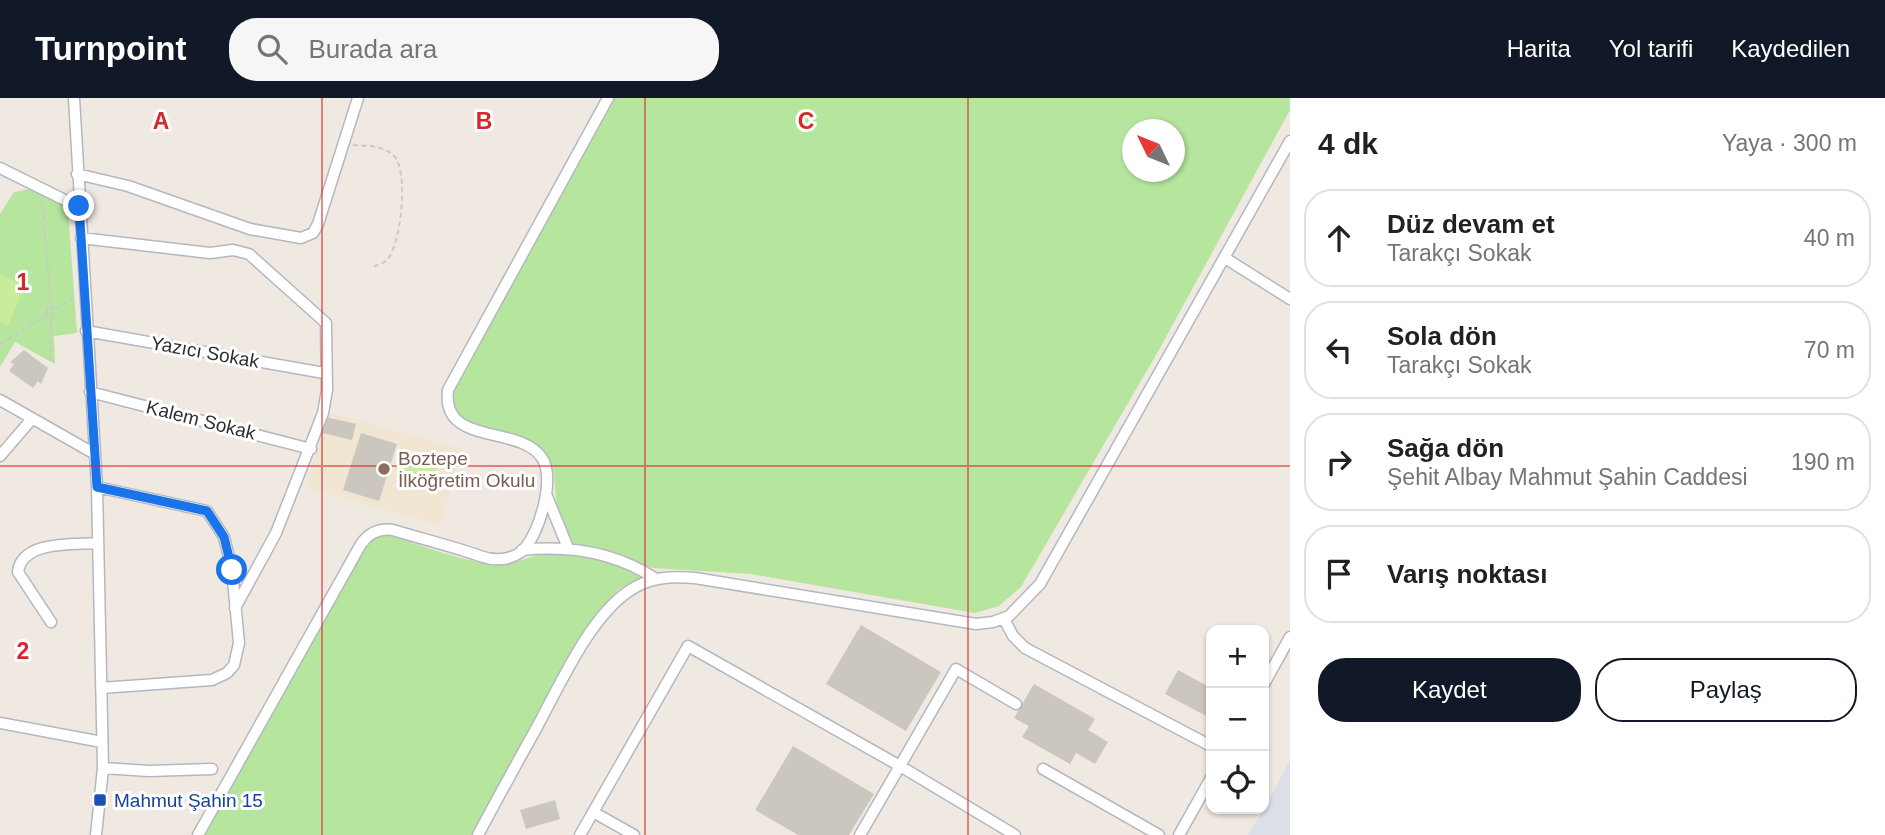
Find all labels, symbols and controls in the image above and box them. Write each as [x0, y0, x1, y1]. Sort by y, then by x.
search box [229, 18, 719, 81]
text: Turnpoint [35, 30, 187, 67]
icon: search [253, 30, 291, 68]
text: Burada ara [309, 34, 437, 64]
text: Harita [1507, 35, 1571, 62]
text: Yol tarifi [1609, 35, 1693, 62]
text: Kaydedilen [1731, 35, 1850, 62]
text: A [153, 108, 169, 134]
text: B [476, 108, 492, 134]
text: C [798, 108, 814, 134]
north arrow [1122, 119, 1185, 182]
text: 4 dk [1318, 127, 1378, 160]
text: Yaya · 300 m [1722, 130, 1857, 156]
route end [63, 190, 94, 221]
text: Düz devam et [1387, 209, 1555, 239]
icon: ahead [1320, 219, 1358, 257]
text: 40 m [1804, 225, 1855, 251]
text: Tarakçı Sokak [1387, 240, 1531, 266]
text: 1 [17, 269, 30, 295]
text: Sola dön [1387, 321, 1497, 351]
icon: left [1320, 331, 1358, 369]
street label: Yazıcı Sokak [149, 332, 261, 372]
text: 70 m [1804, 337, 1855, 363]
text: Tarakçı Sokak [1387, 352, 1531, 378]
street label: Kalem Sokak [144, 396, 258, 444]
text: Sağa dön [1387, 433, 1504, 463]
icon: right [1320, 443, 1358, 481]
place label: Boztepe İlköğretim Okulu [398, 448, 535, 491]
text: 190 m [1791, 449, 1855, 475]
marker: Boztepe İlköğretim Okulu [376, 461, 392, 477]
text: Şehit Albay Mahmut Şahin Caddesi [1387, 464, 1748, 490]
route start [216, 554, 247, 585]
icon: arrive [1320, 555, 1358, 593]
text: Varış noktası [1387, 559, 1547, 589]
map controls [1206, 625, 1269, 814]
button: + [1206, 625, 1269, 688]
text: 2 [17, 638, 29, 664]
button: Kaydet [1318, 658, 1581, 722]
button: Paylaş [1595, 658, 1857, 722]
button: − [1206, 688, 1269, 751]
button: locate [1206, 751, 1269, 814]
place label: Mahmut Şahin 15 [114, 790, 263, 811]
marker: Mahmut Şahin 15 [92, 792, 108, 808]

